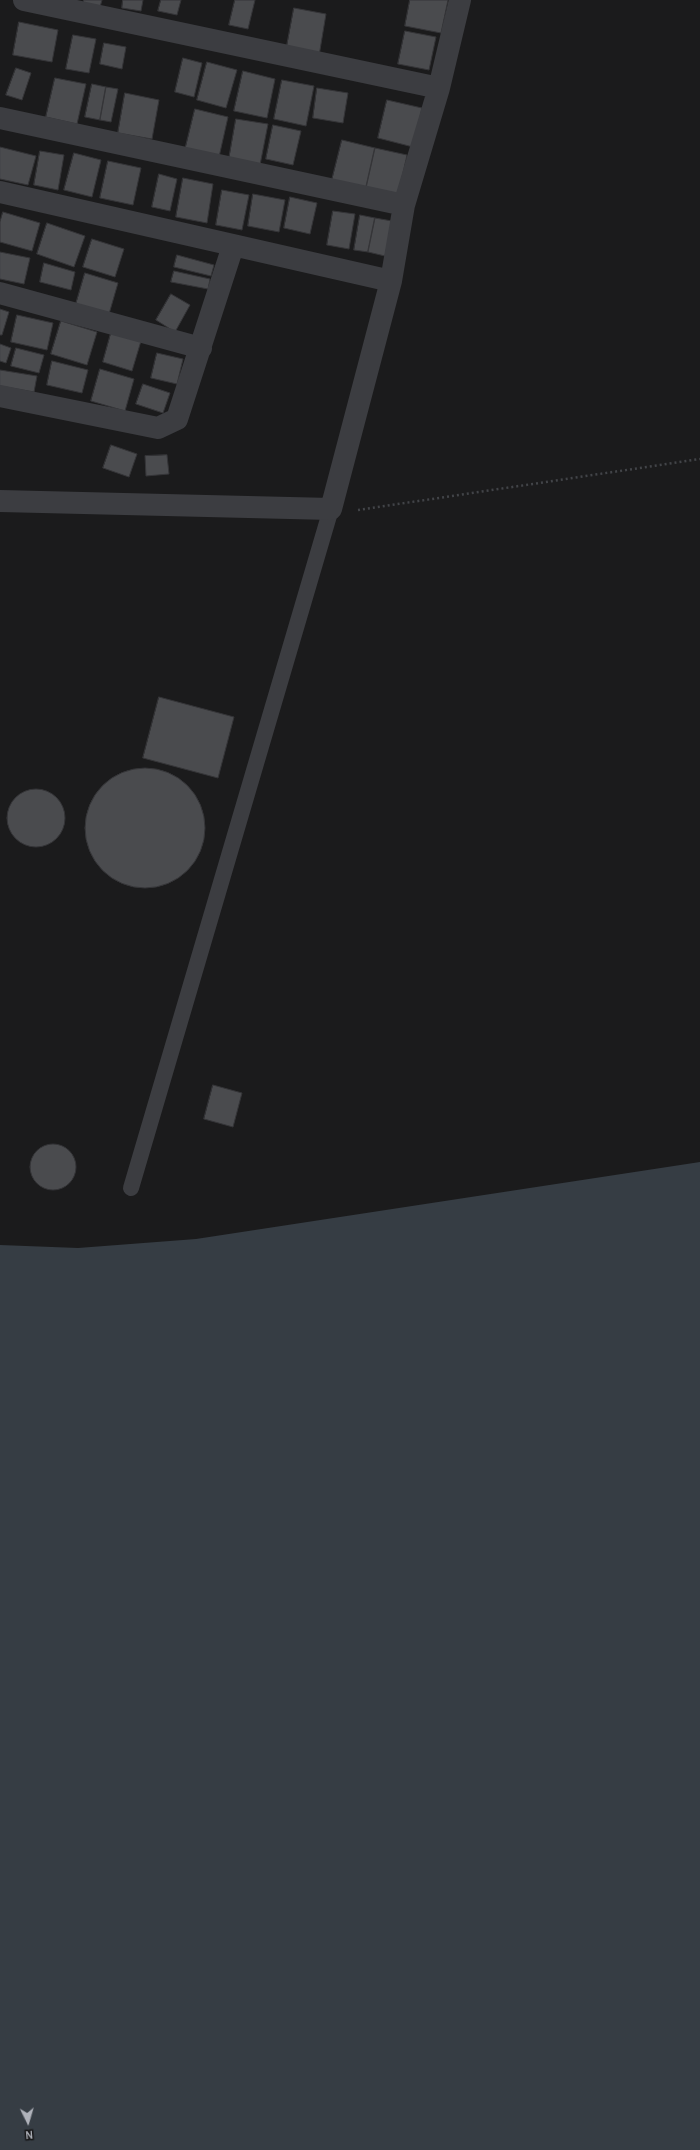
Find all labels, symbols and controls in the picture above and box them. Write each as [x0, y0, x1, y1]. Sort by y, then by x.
north arrow [8, 2102, 48, 2142]
text: N [25, 2128, 34, 2141]

